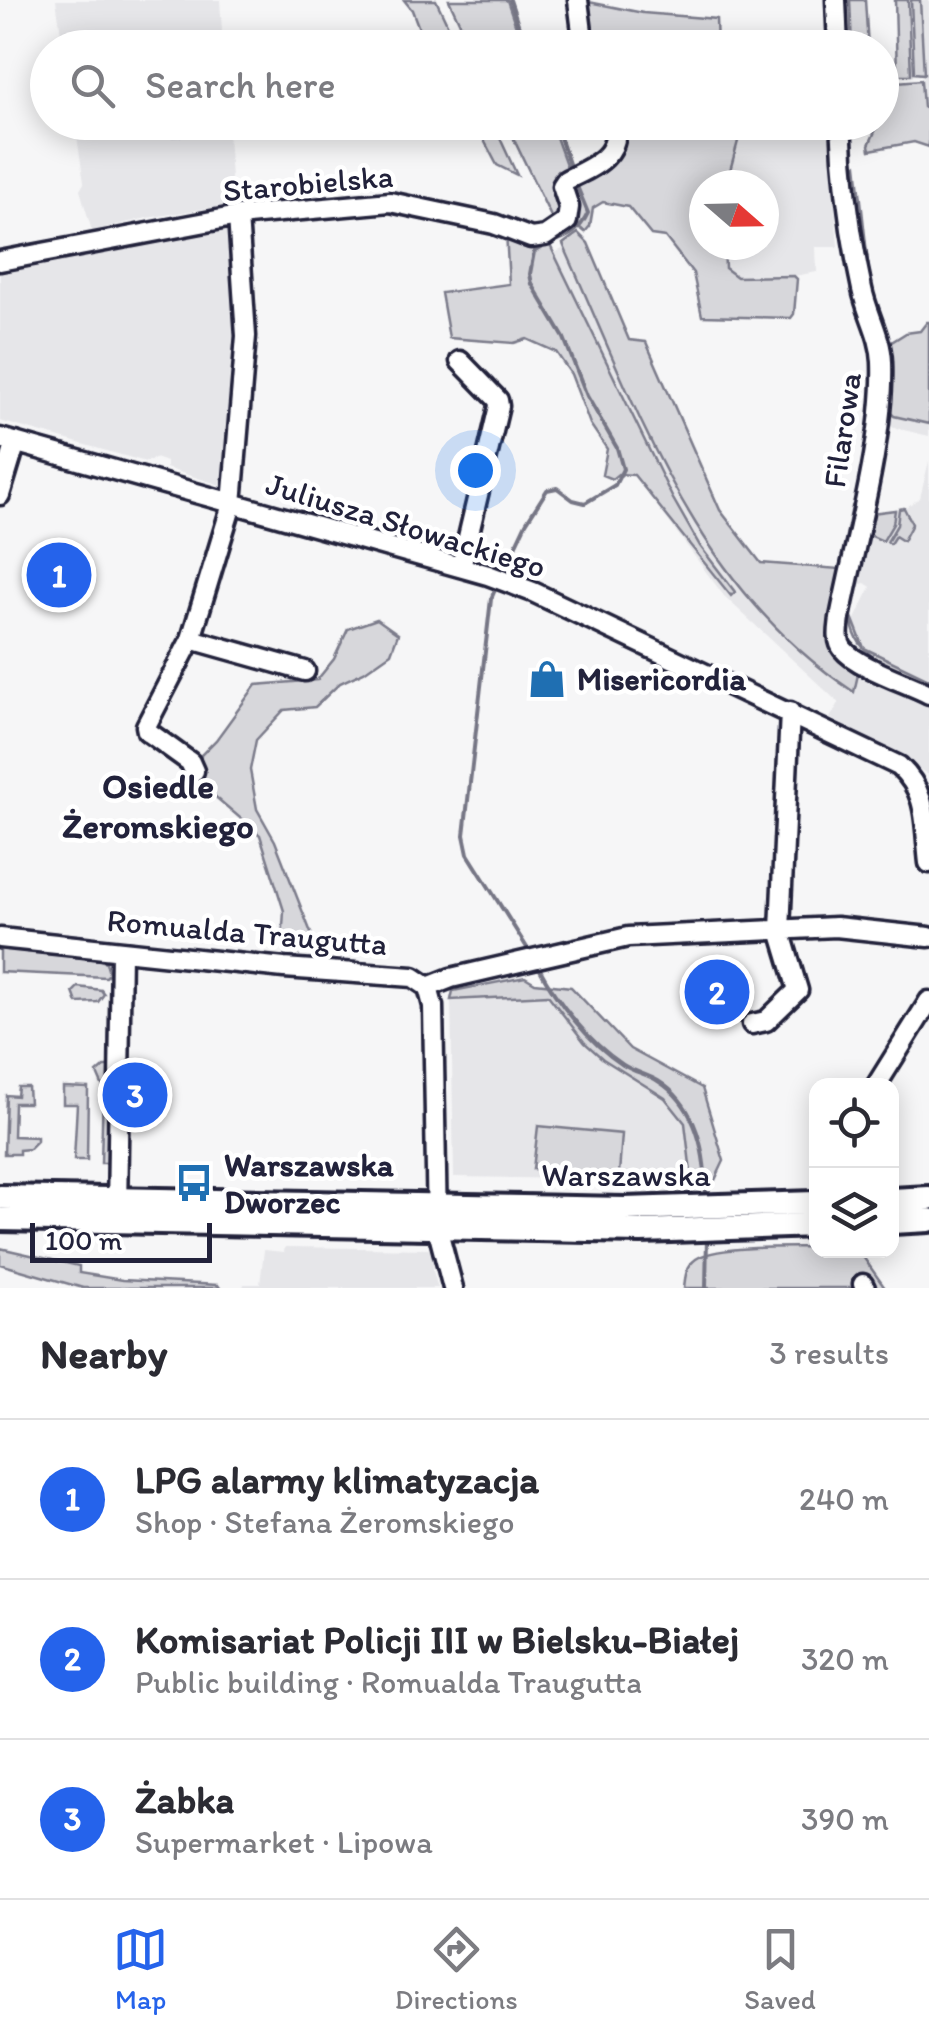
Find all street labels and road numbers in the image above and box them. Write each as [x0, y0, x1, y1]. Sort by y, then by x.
street label: Starobielska [221, 157, 395, 209]
street label: Filarowa [815, 370, 869, 490]
street label: Juliusza Słowackiego [262, 464, 550, 586]
street label: Romualda Traugutta [105, 901, 389, 963]
street label: Warszawska [541, 1156, 711, 1194]

